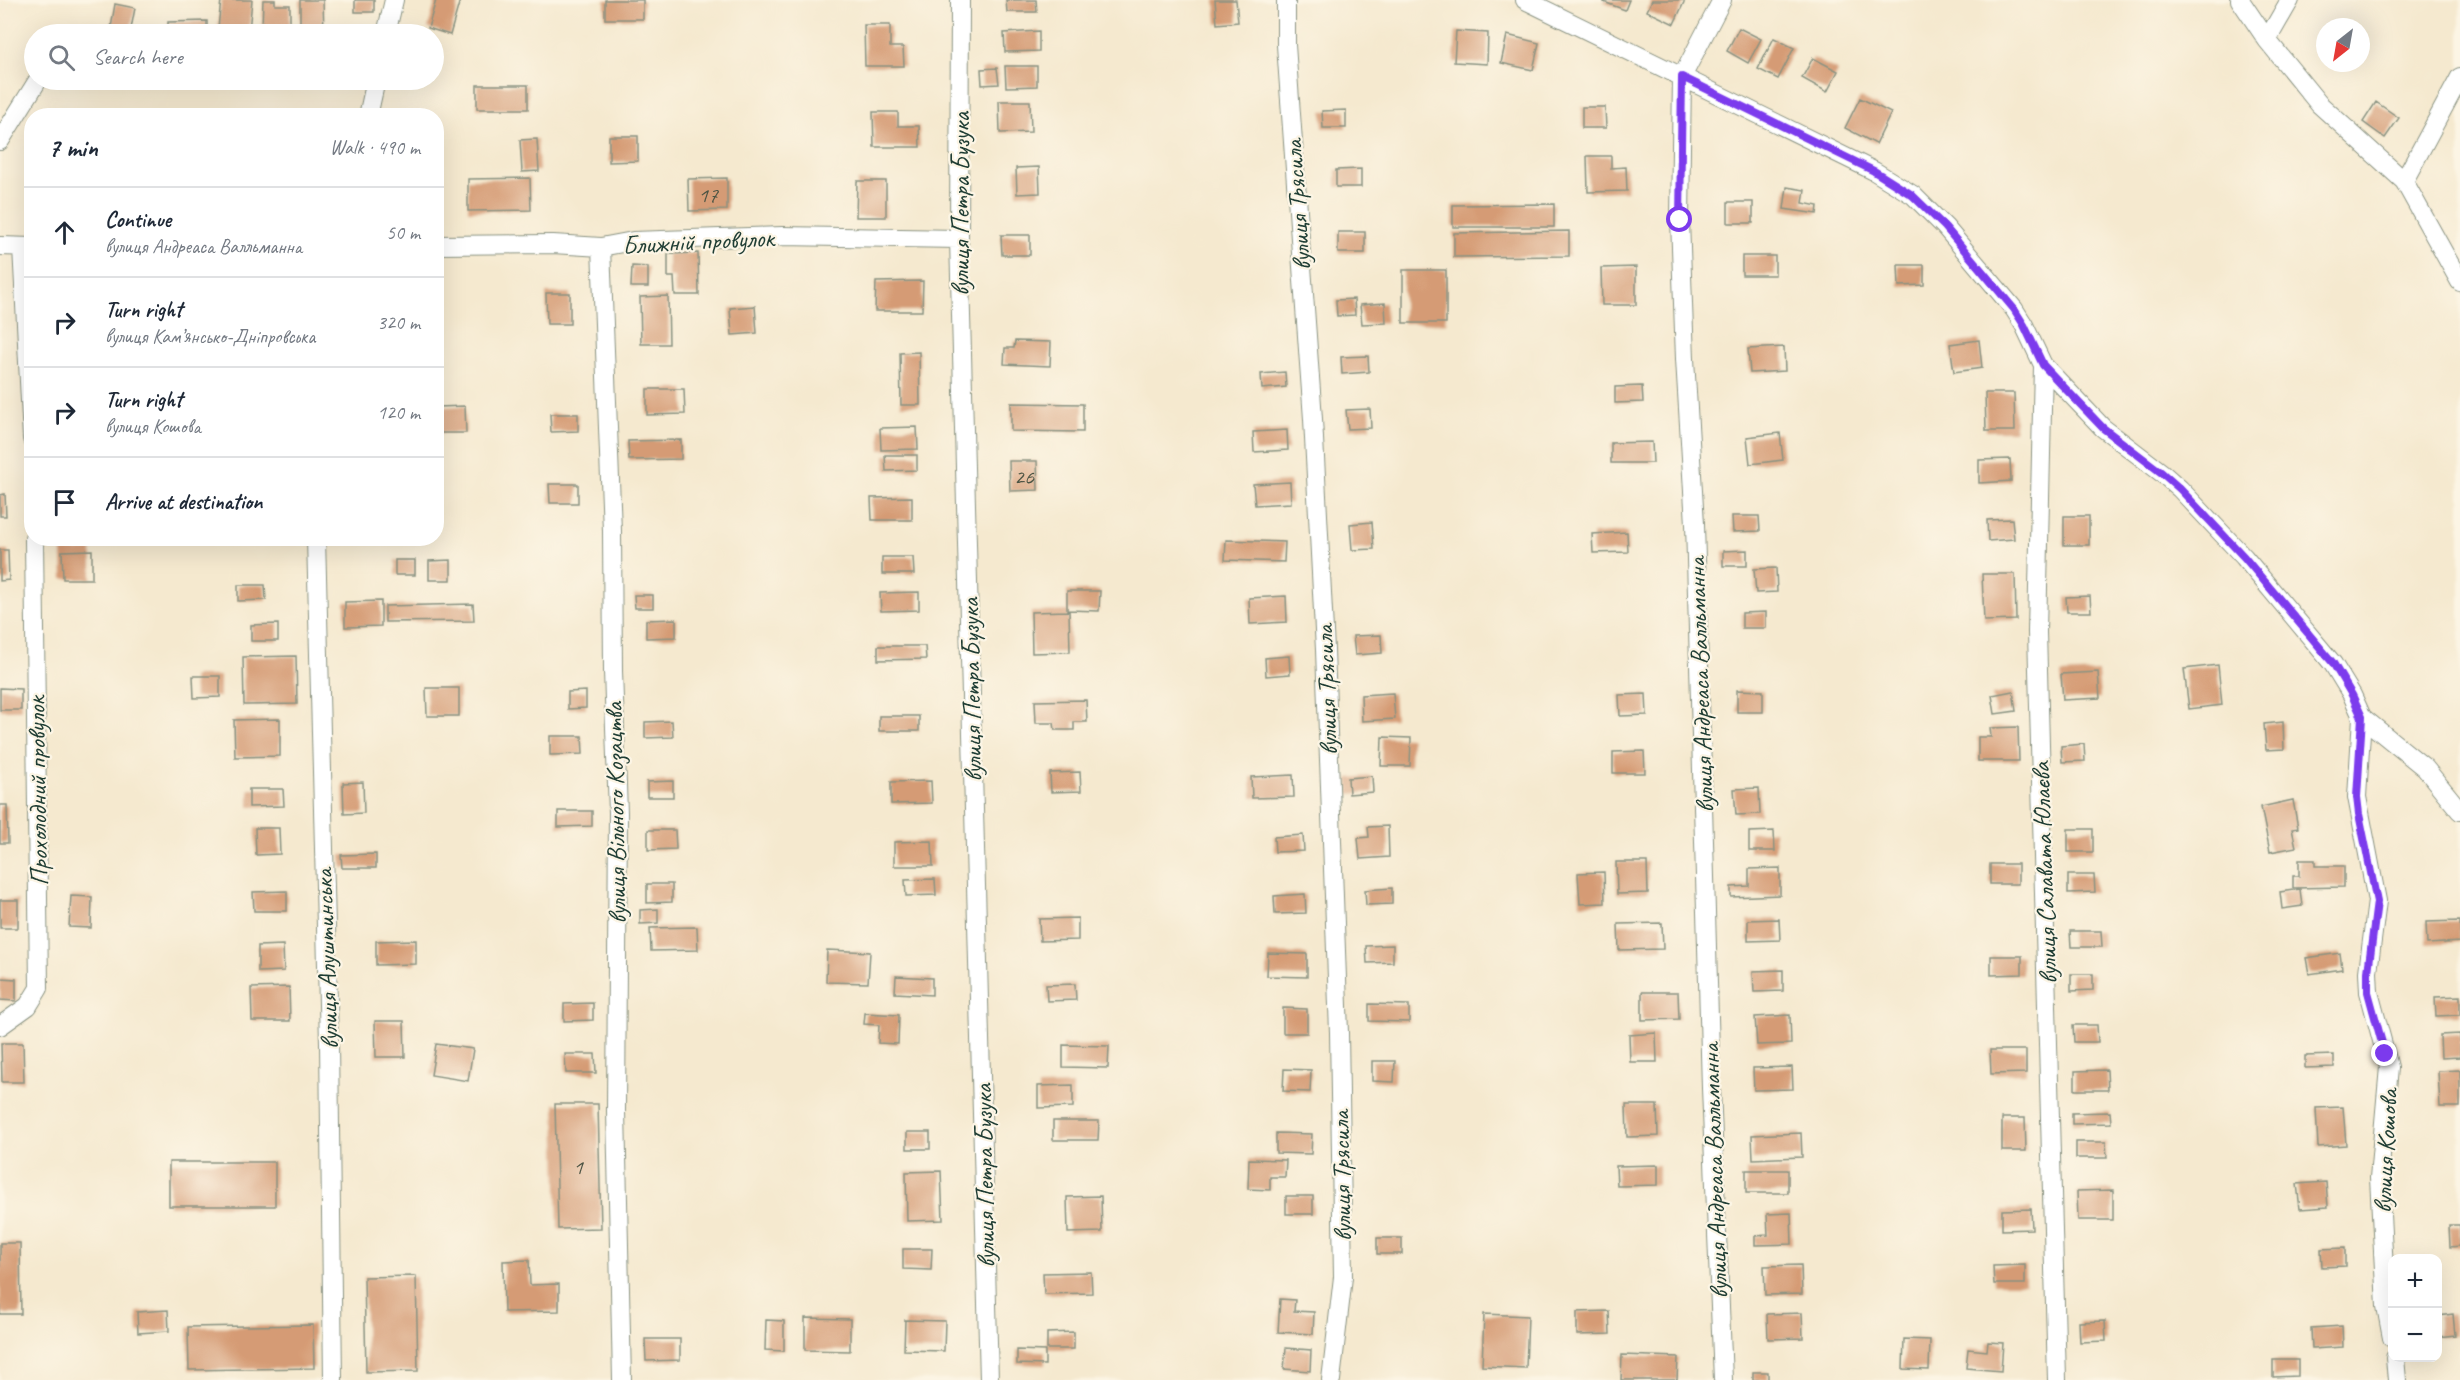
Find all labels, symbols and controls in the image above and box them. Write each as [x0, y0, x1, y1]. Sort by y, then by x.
north arrow [2316, 18, 2370, 72]
search box [24, 24, 444, 90]
icon: search [45, 41, 78, 74]
text: Search here [93, 43, 183, 71]
street label: вулиця Петра Бузука [944, 110, 977, 296]
text: 7 min [48, 131, 98, 164]
text: Walk · 490 m [330, 135, 420, 160]
street label: вулиця Трясила [1276, 136, 1319, 271]
house number: 17 [698, 181, 719, 209]
text: Continue [105, 206, 171, 234]
route start [1666, 206, 1692, 232]
icon: ahead [48, 216, 81, 249]
text: 50 m [386, 220, 420, 245]
street label: Ближній провулок [621, 221, 777, 262]
text: вулиця Андреаса Валльманна [105, 234, 302, 259]
text: Turn right [105, 296, 182, 324]
icon: right [48, 306, 81, 339]
text: 320 m [377, 310, 420, 335]
text: вулиця Кам’янсько-Дніпровська [105, 324, 315, 349]
text: Turn right [105, 386, 182, 414]
icon: right [48, 396, 81, 429]
text: 120 m [377, 400, 420, 425]
text: вулиця Кошова [105, 414, 201, 439]
house number: 26 [1014, 463, 1035, 491]
icon: arrive [48, 486, 81, 519]
text: Arrive at destination [105, 488, 262, 516]
street label: вулиця Андреаса Валльманна [1679, 554, 1721, 813]
street label: вулиця Петра Бузука [953, 596, 990, 782]
street label: вулиця Трясила [1308, 622, 1345, 756]
street label: Прохолодний провулок [19, 693, 56, 886]
street label: вулиця Вільного Козацтва [597, 700, 634, 924]
street label: вулиця Салавата Юлаєва [2024, 760, 2065, 985]
street label: вулиця Алуштинська [307, 866, 346, 1050]
street label: вулиця Андреаса Валльманна [1693, 1040, 1735, 1299]
route end [2371, 1040, 2397, 1066]
street label: вулиця Петра Бузука [966, 1082, 1003, 1268]
street label: вулиця Кошова [2366, 1086, 2405, 1214]
street label: вулиця Трясила [1324, 1108, 1359, 1242]
house number: 1 [573, 1153, 584, 1181]
map controls [2388, 1254, 2442, 1362]
button: + [2388, 1254, 2442, 1308]
button: − [2388, 1308, 2442, 1362]

